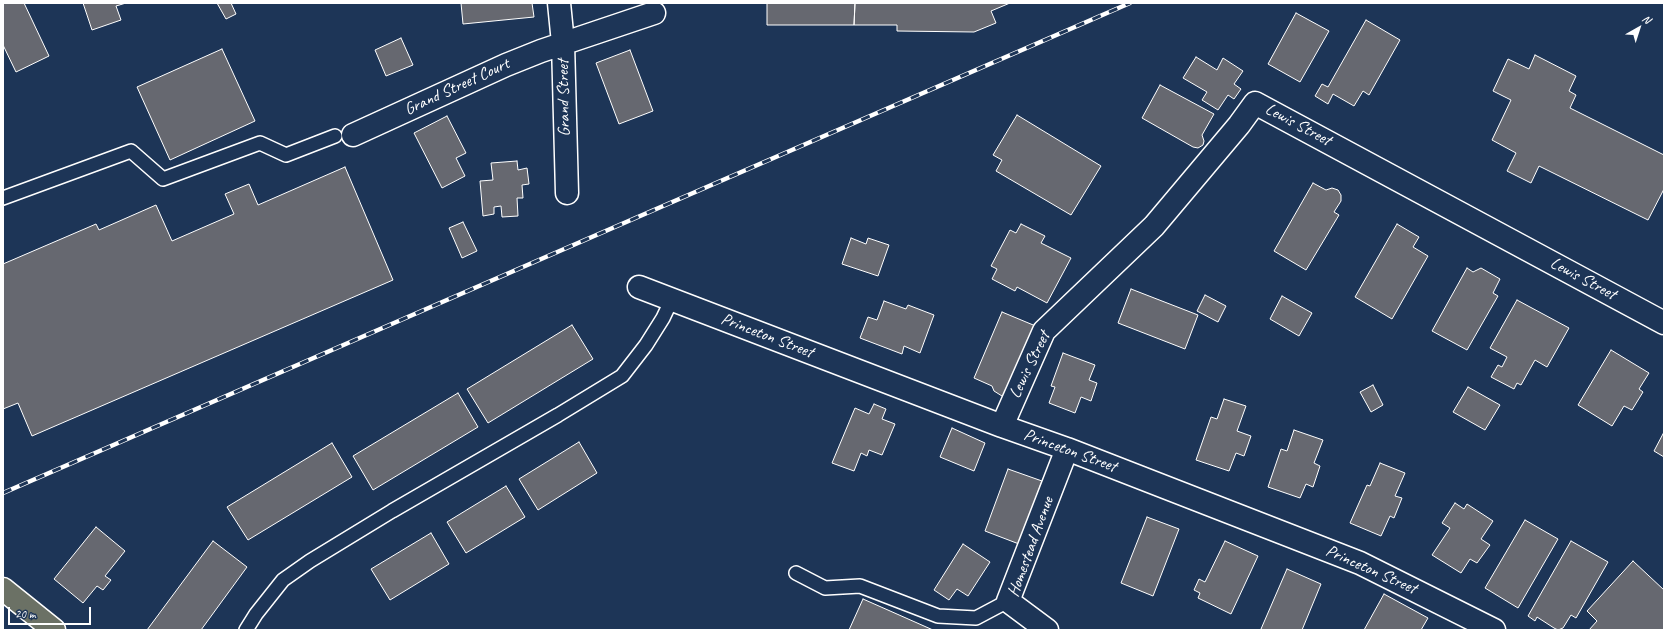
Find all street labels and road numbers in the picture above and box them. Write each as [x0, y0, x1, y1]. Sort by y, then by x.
street label: Grand Street Court [401, 54, 513, 120]
street label: Grand Street [553, 59, 575, 137]
street label: Lewis Street [1262, 99, 1334, 151]
street label: Lewis Street [1547, 253, 1619, 305]
street label: Princeton Street [718, 309, 816, 363]
street label: Lewis Street [1005, 328, 1055, 402]
street label: Princeton Street [1021, 425, 1119, 477]
street label: Homestead Avenue [1003, 494, 1059, 600]
street label: Princeton Street [1322, 541, 1420, 599]

